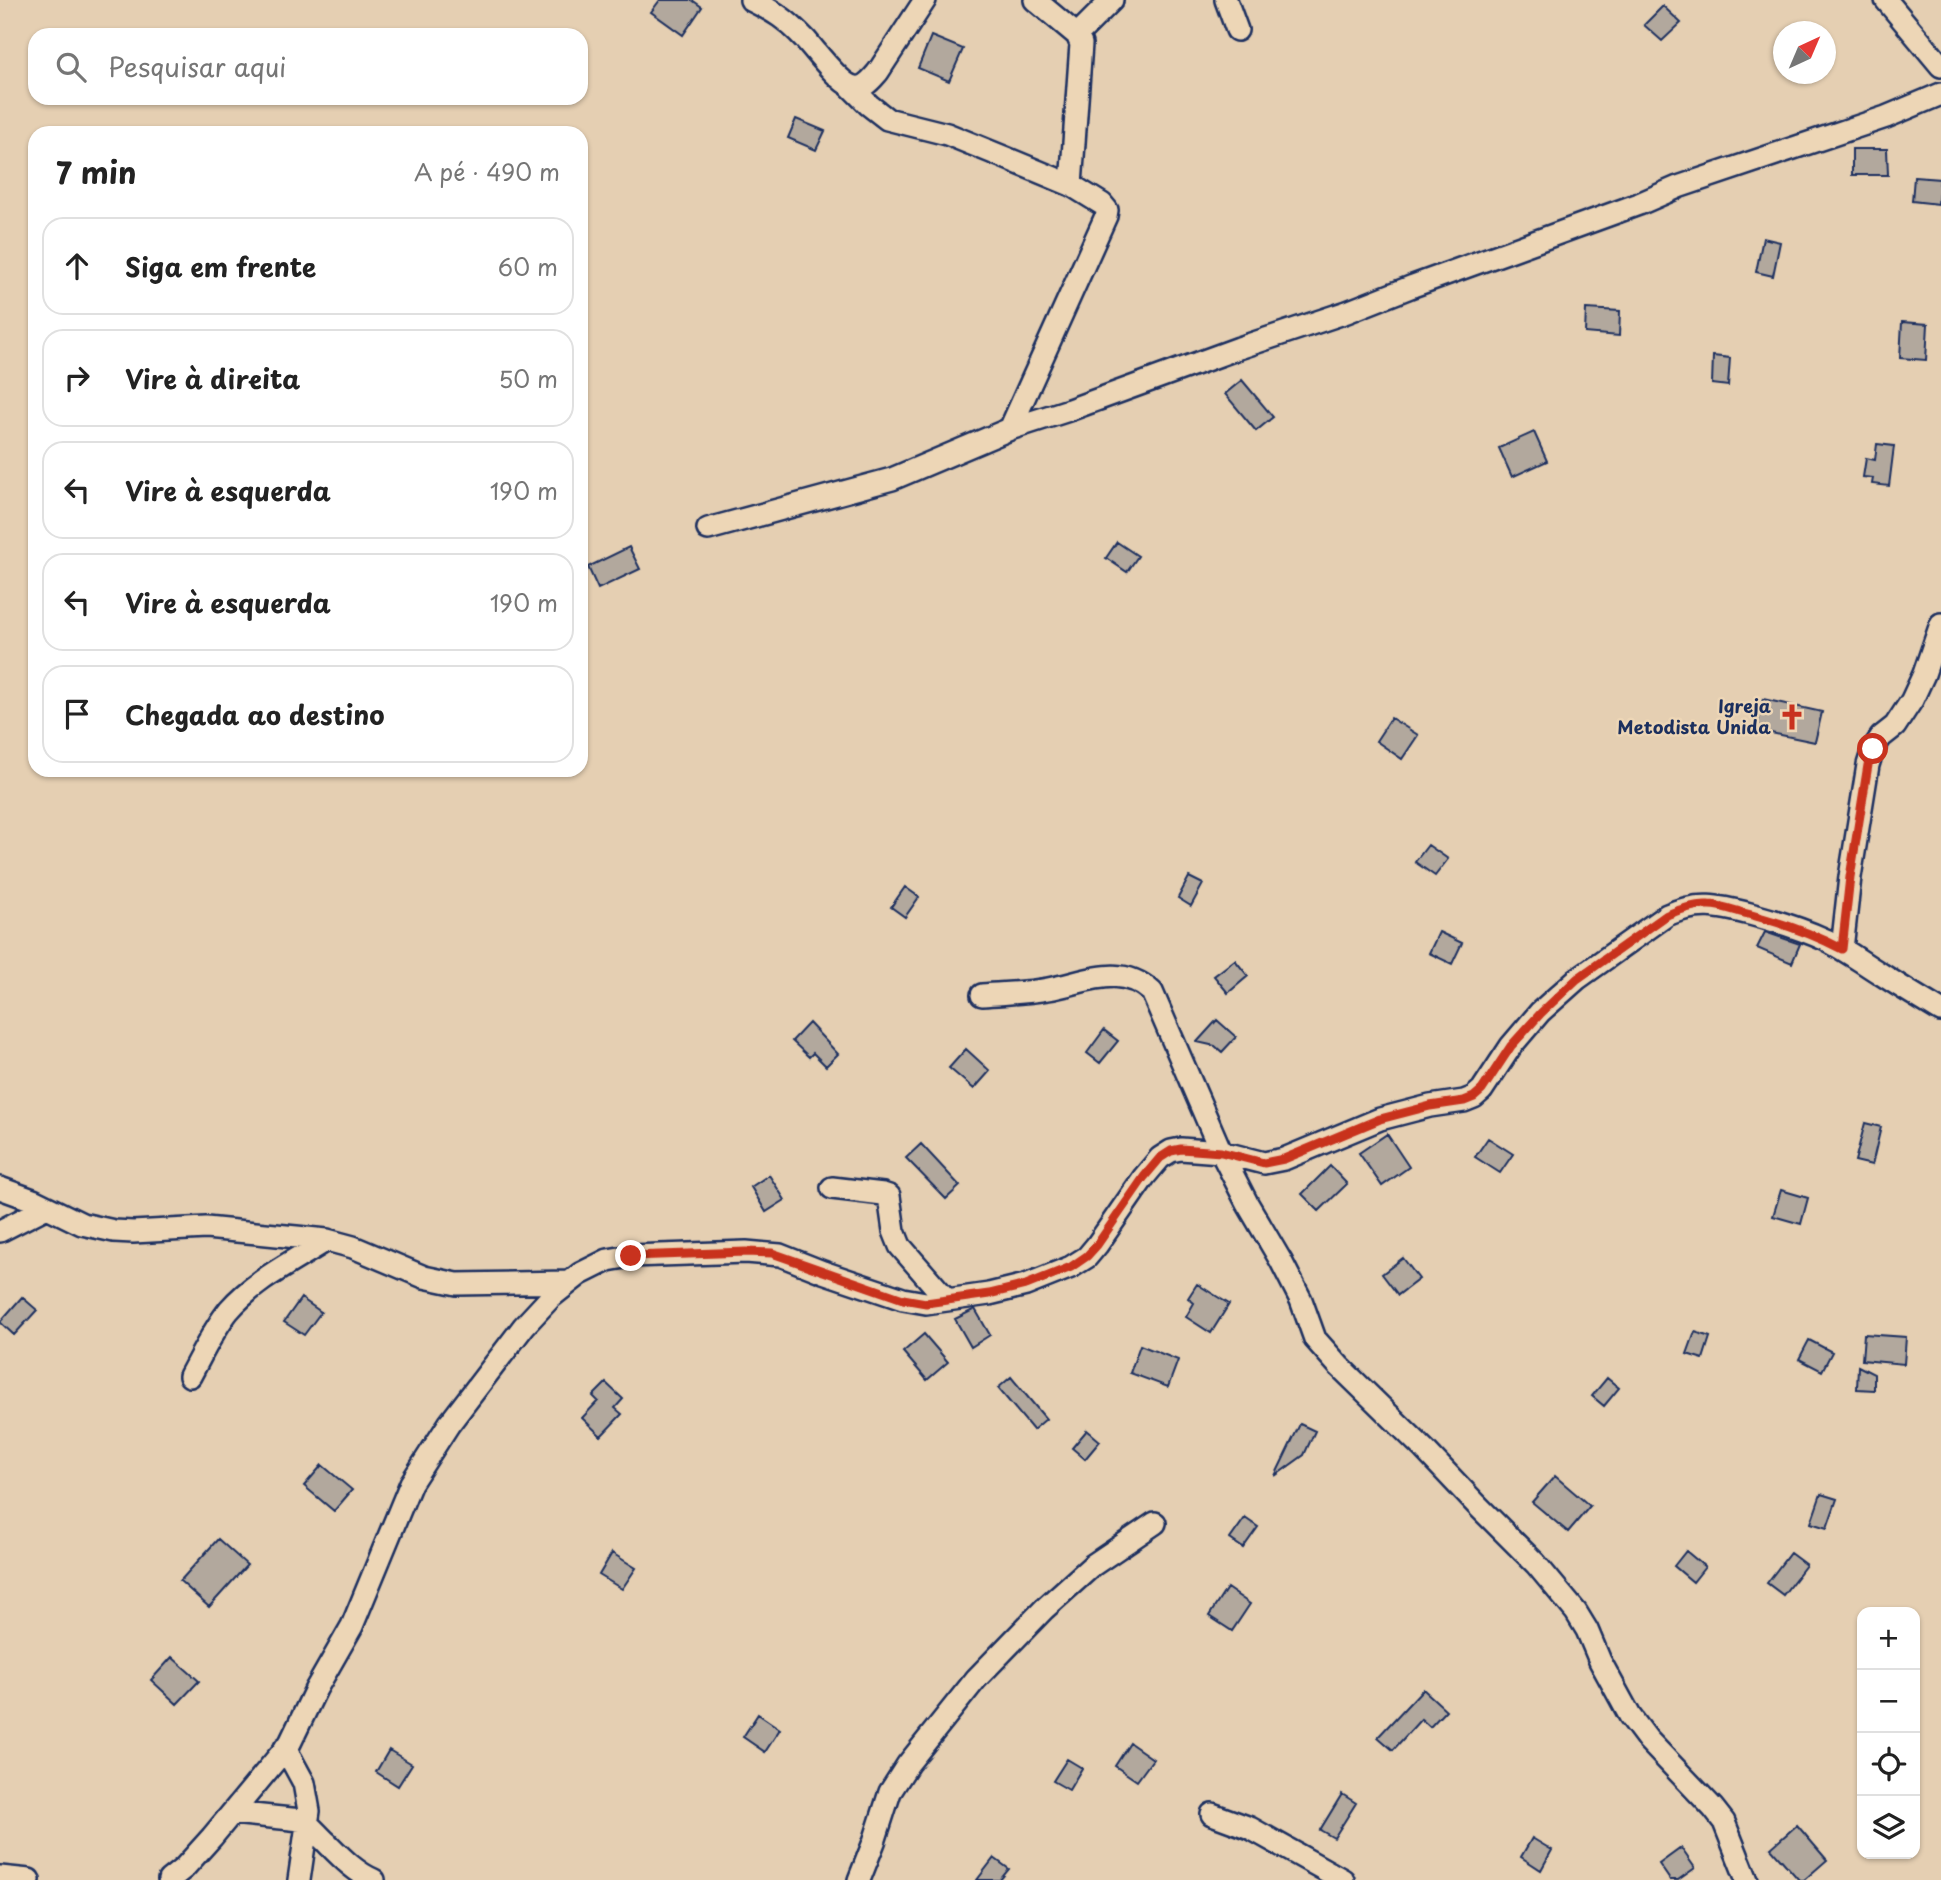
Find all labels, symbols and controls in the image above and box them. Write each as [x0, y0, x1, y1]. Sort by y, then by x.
north arrow [1773, 21, 1836, 84]
search box [28, 28, 588, 105]
text: Pesquisar aqui [108, 47, 286, 86]
icon: search [52, 48, 90, 86]
text: 7 min [56, 149, 137, 194]
text: A pé · 490 m [414, 154, 560, 189]
icon: ahead [58, 247, 96, 285]
text: Siga em frente [125, 247, 316, 286]
text: 60 m [498, 249, 558, 284]
icon: right [58, 359, 96, 397]
text: Vire à direita [125, 359, 300, 398]
text: 50 m [498, 361, 558, 396]
icon: left [58, 471, 96, 509]
text: Vire à esquerda [125, 471, 331, 510]
text: 190 m [490, 473, 558, 508]
icon: left [58, 583, 96, 621]
text: Vire à esquerda [125, 583, 331, 622]
text: 190 m [490, 585, 558, 620]
place label: Igreja Metodista Unida [1617, 692, 1771, 740]
icon: arrive [58, 695, 96, 733]
text: Chegada ao destino [125, 695, 384, 734]
church icon: Igreja Metodista Unida [1777, 702, 1807, 732]
route start [1857, 733, 1888, 764]
route end [615, 1240, 646, 1271]
map controls [1857, 1607, 1920, 1859]
button: + [1857, 1607, 1920, 1670]
button: − [1857, 1670, 1920, 1733]
button: locate [1857, 1733, 1920, 1796]
button: layers [1857, 1796, 1920, 1859]

